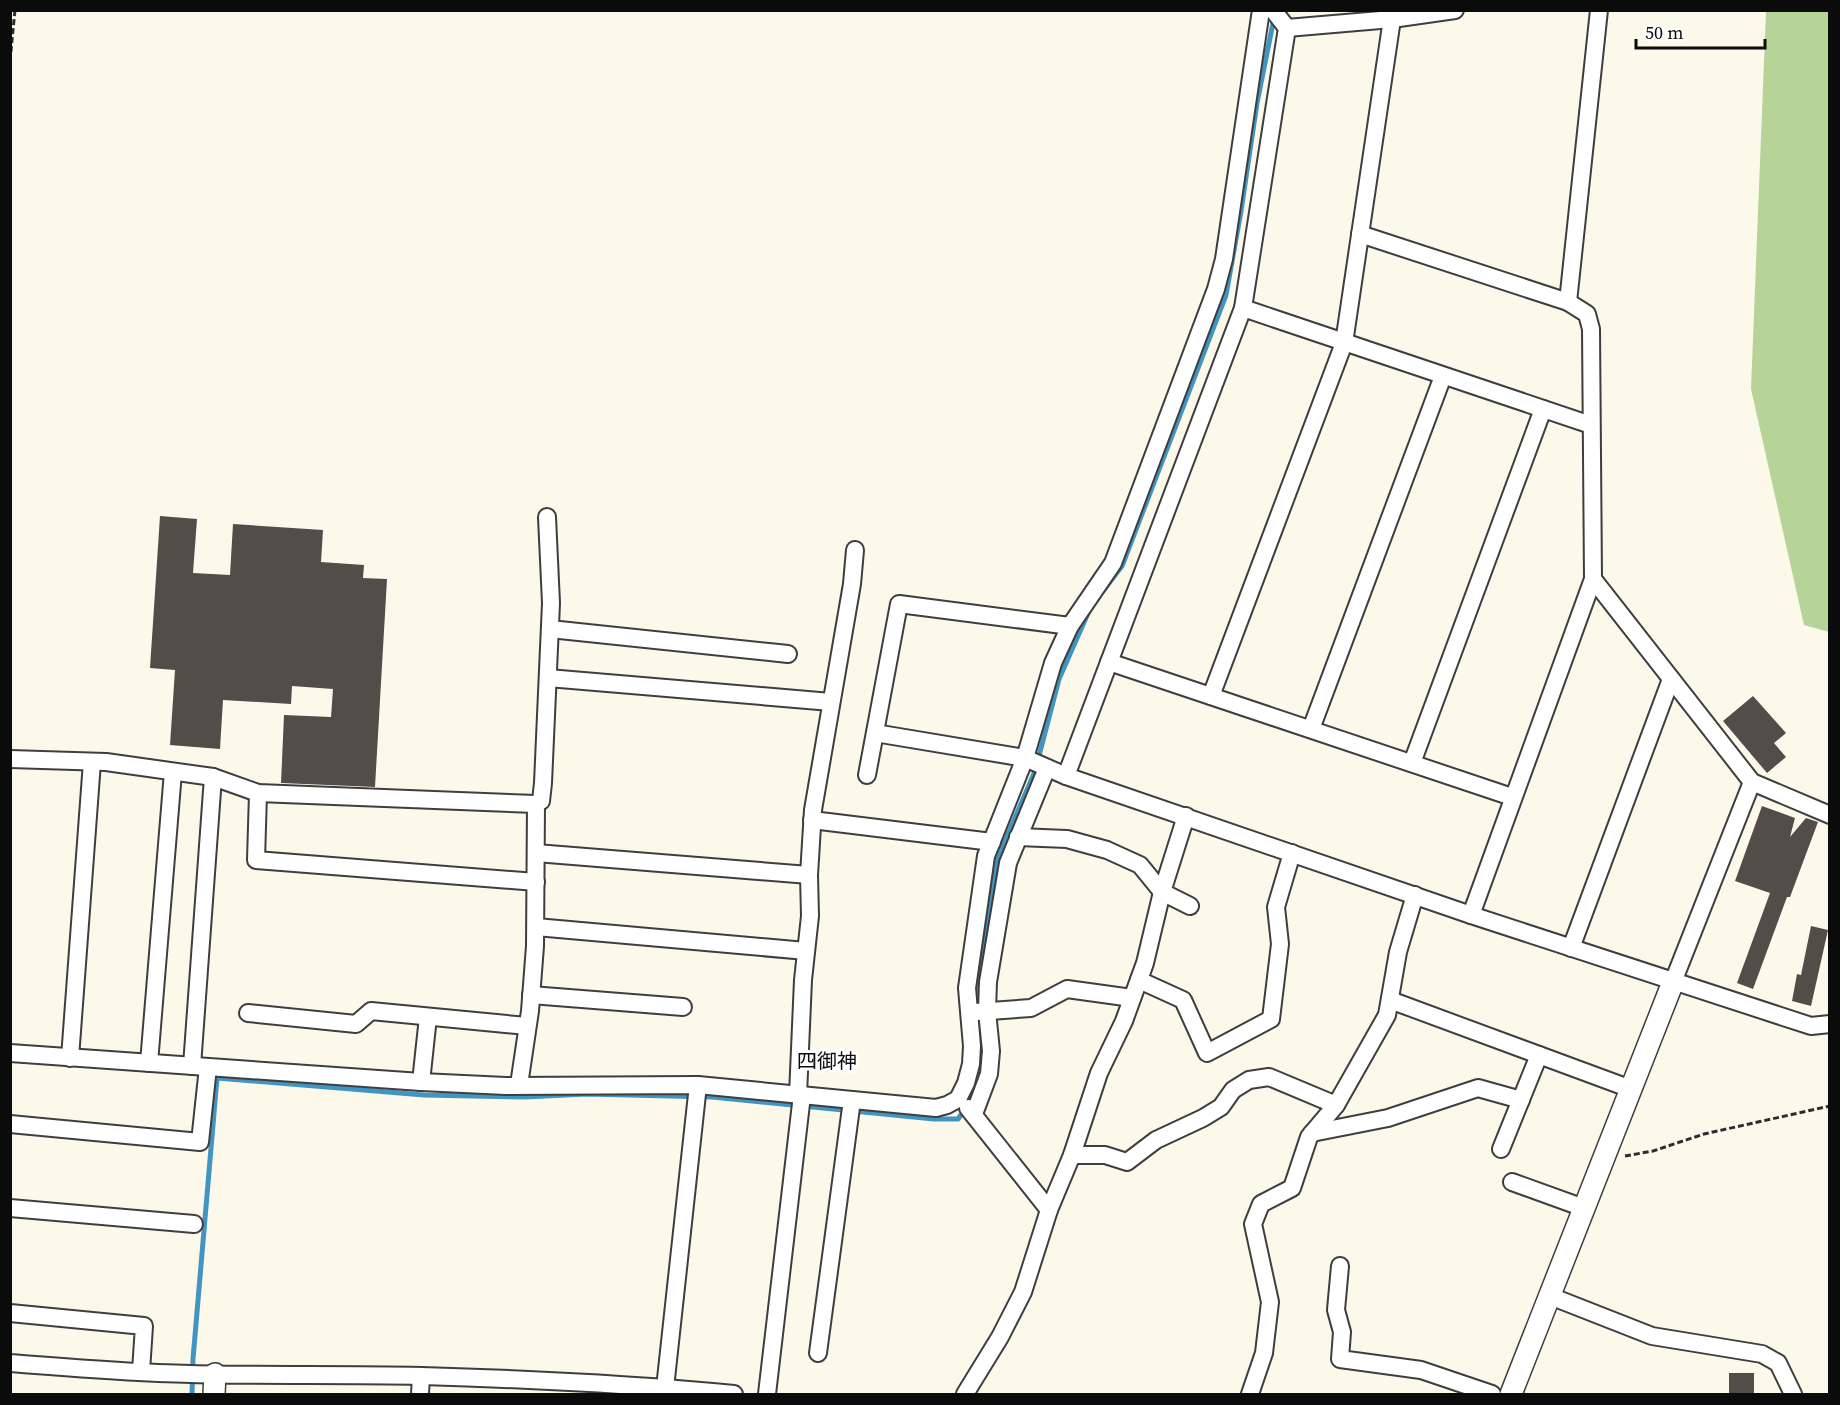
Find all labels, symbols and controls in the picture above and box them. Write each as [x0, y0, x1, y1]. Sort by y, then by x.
scale bar [1636, 12, 1765, 50]
text: 50 m [1645, 20, 1683, 45]
district label: 四御神 [797, 1047, 857, 1075]

